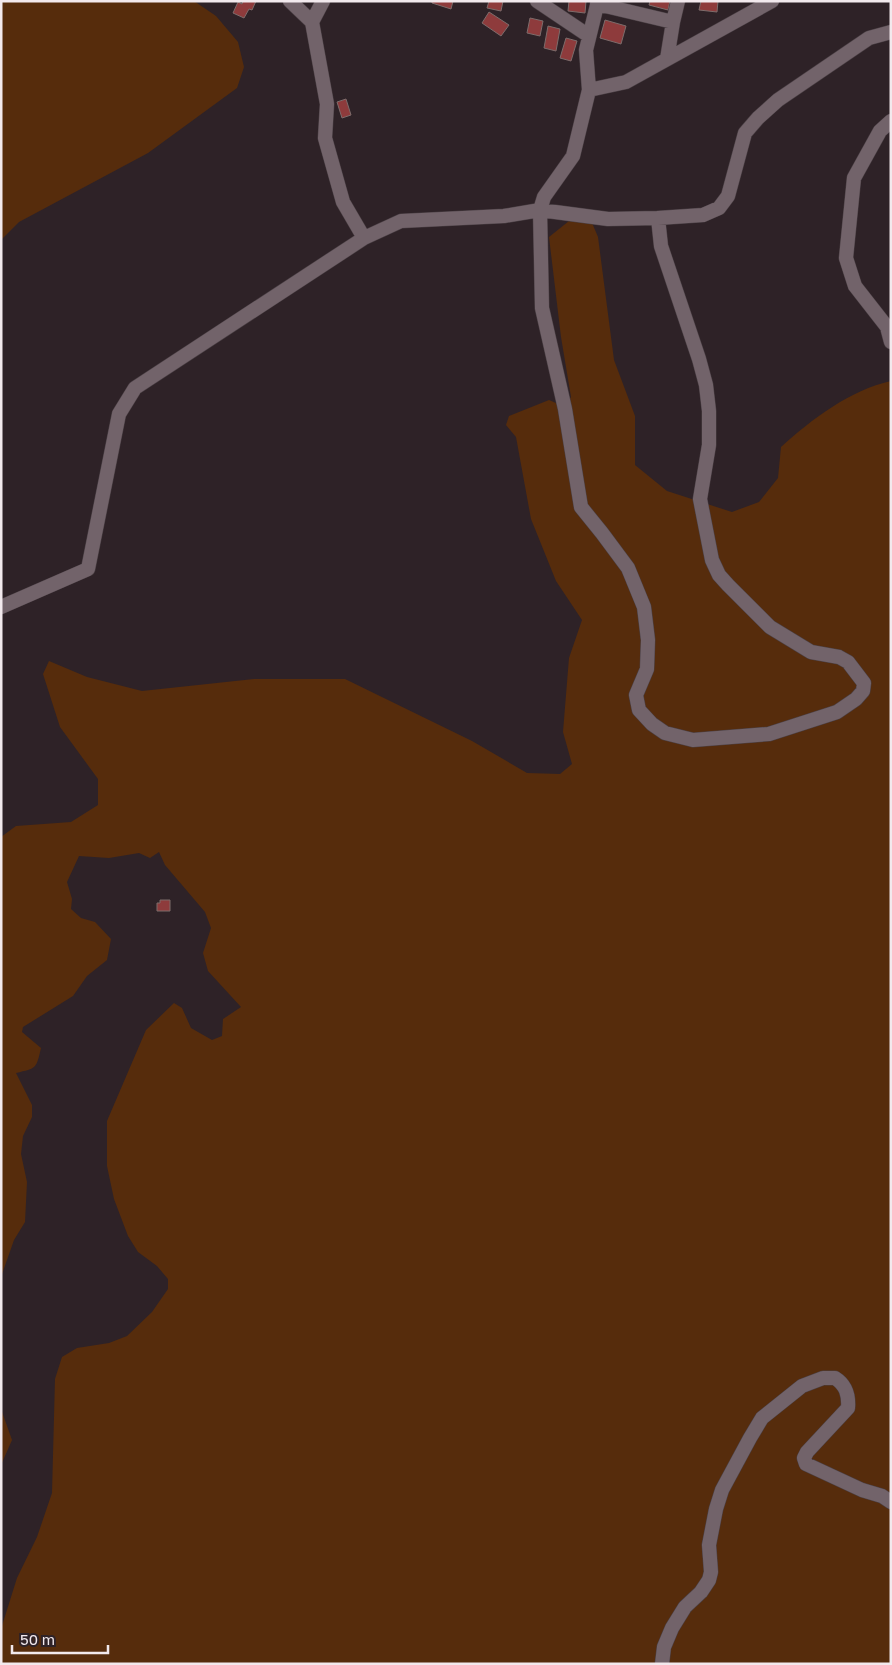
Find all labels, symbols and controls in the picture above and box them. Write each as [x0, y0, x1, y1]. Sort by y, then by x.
scale bar [12, 1622, 109, 1654]
text: 50 m [20, 1630, 55, 1648]

